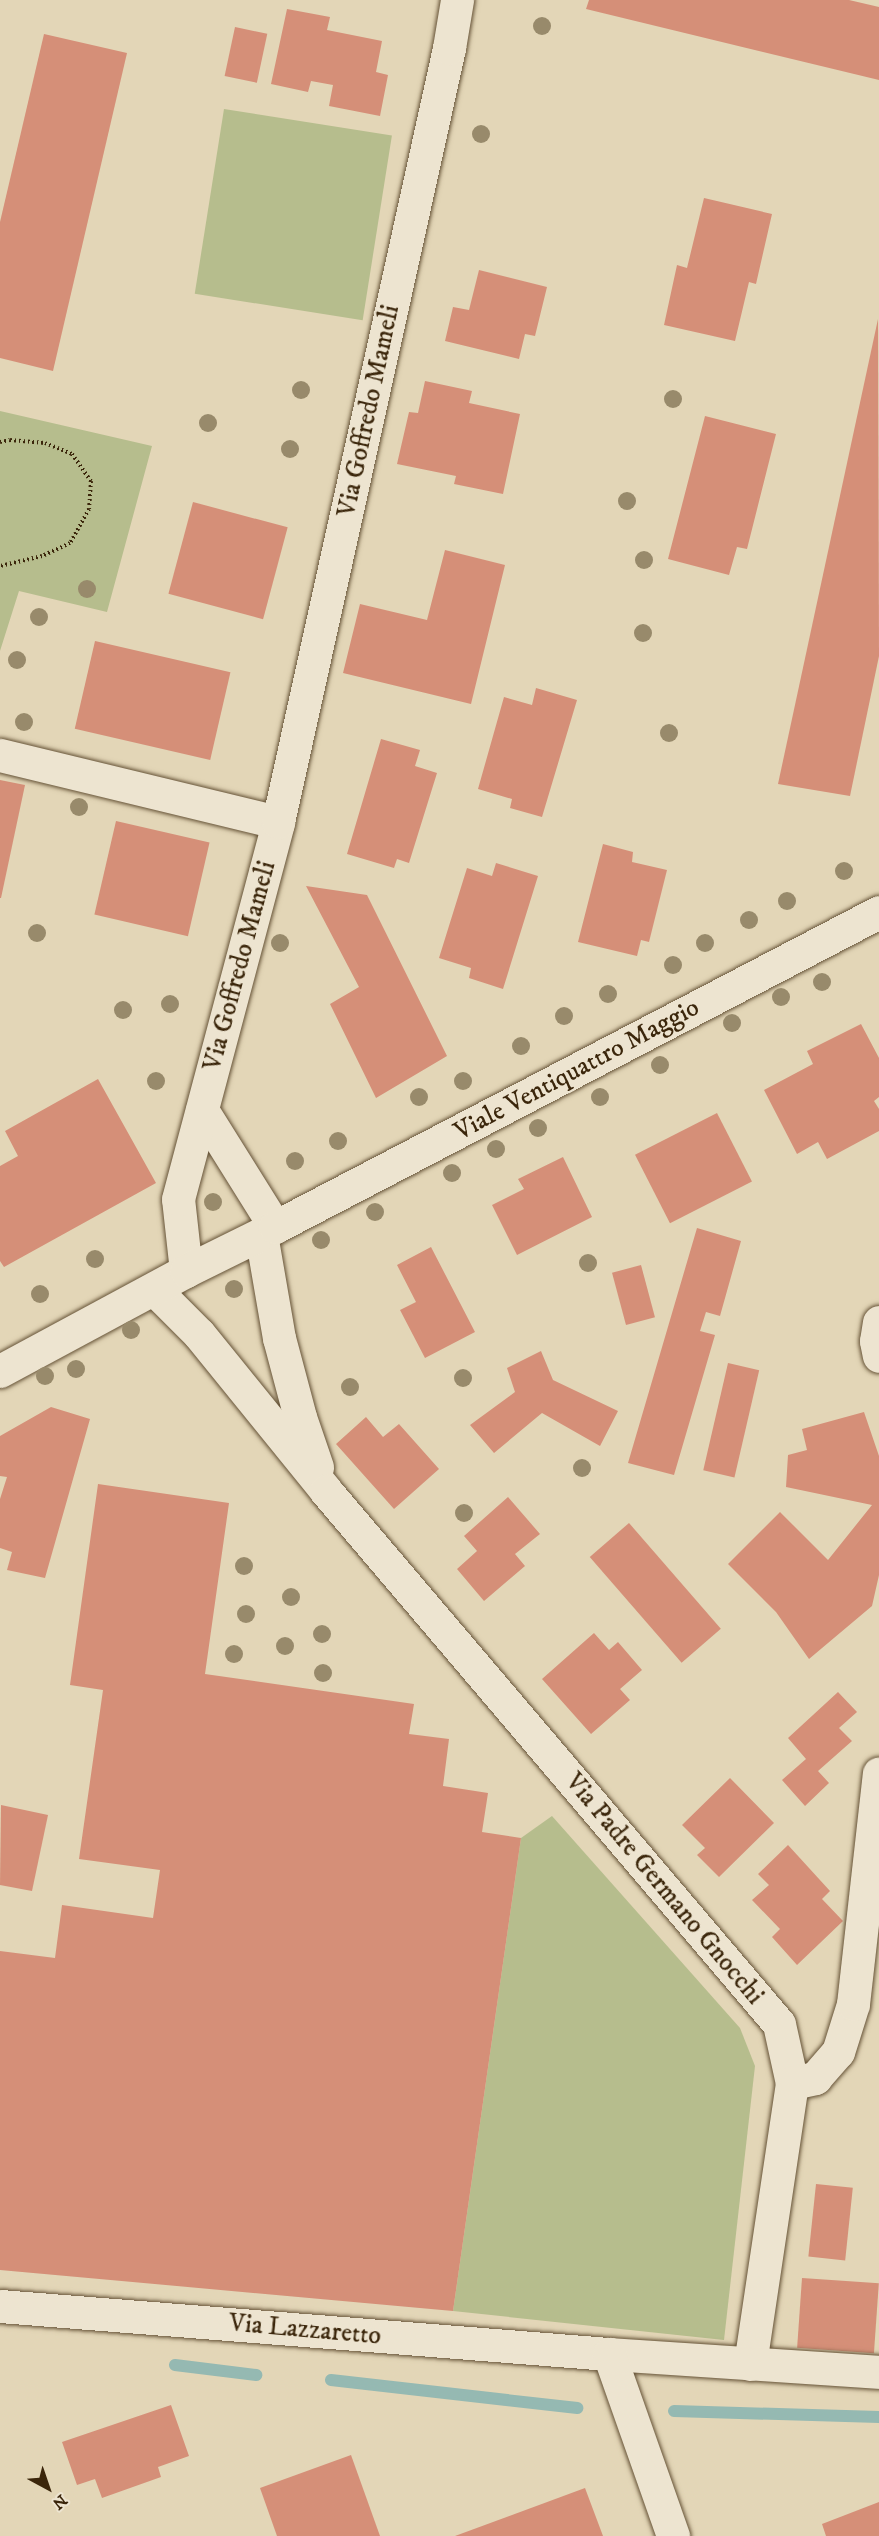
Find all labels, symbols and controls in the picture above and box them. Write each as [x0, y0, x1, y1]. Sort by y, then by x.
street label: Via Goffredo Mameli [331, 302, 407, 520]
street label: Via Goffredo Mameli [197, 858, 283, 1074]
street label: Viale Ventiquattro Maggio [449, 992, 705, 1148]
street label: Via Padre Germano Gnocchi [558, 1767, 770, 2011]
street label: Via Lazzaretto [228, 2308, 382, 2352]
north arrow [18, 2458, 78, 2518]
text: N [48, 2490, 71, 2514]

